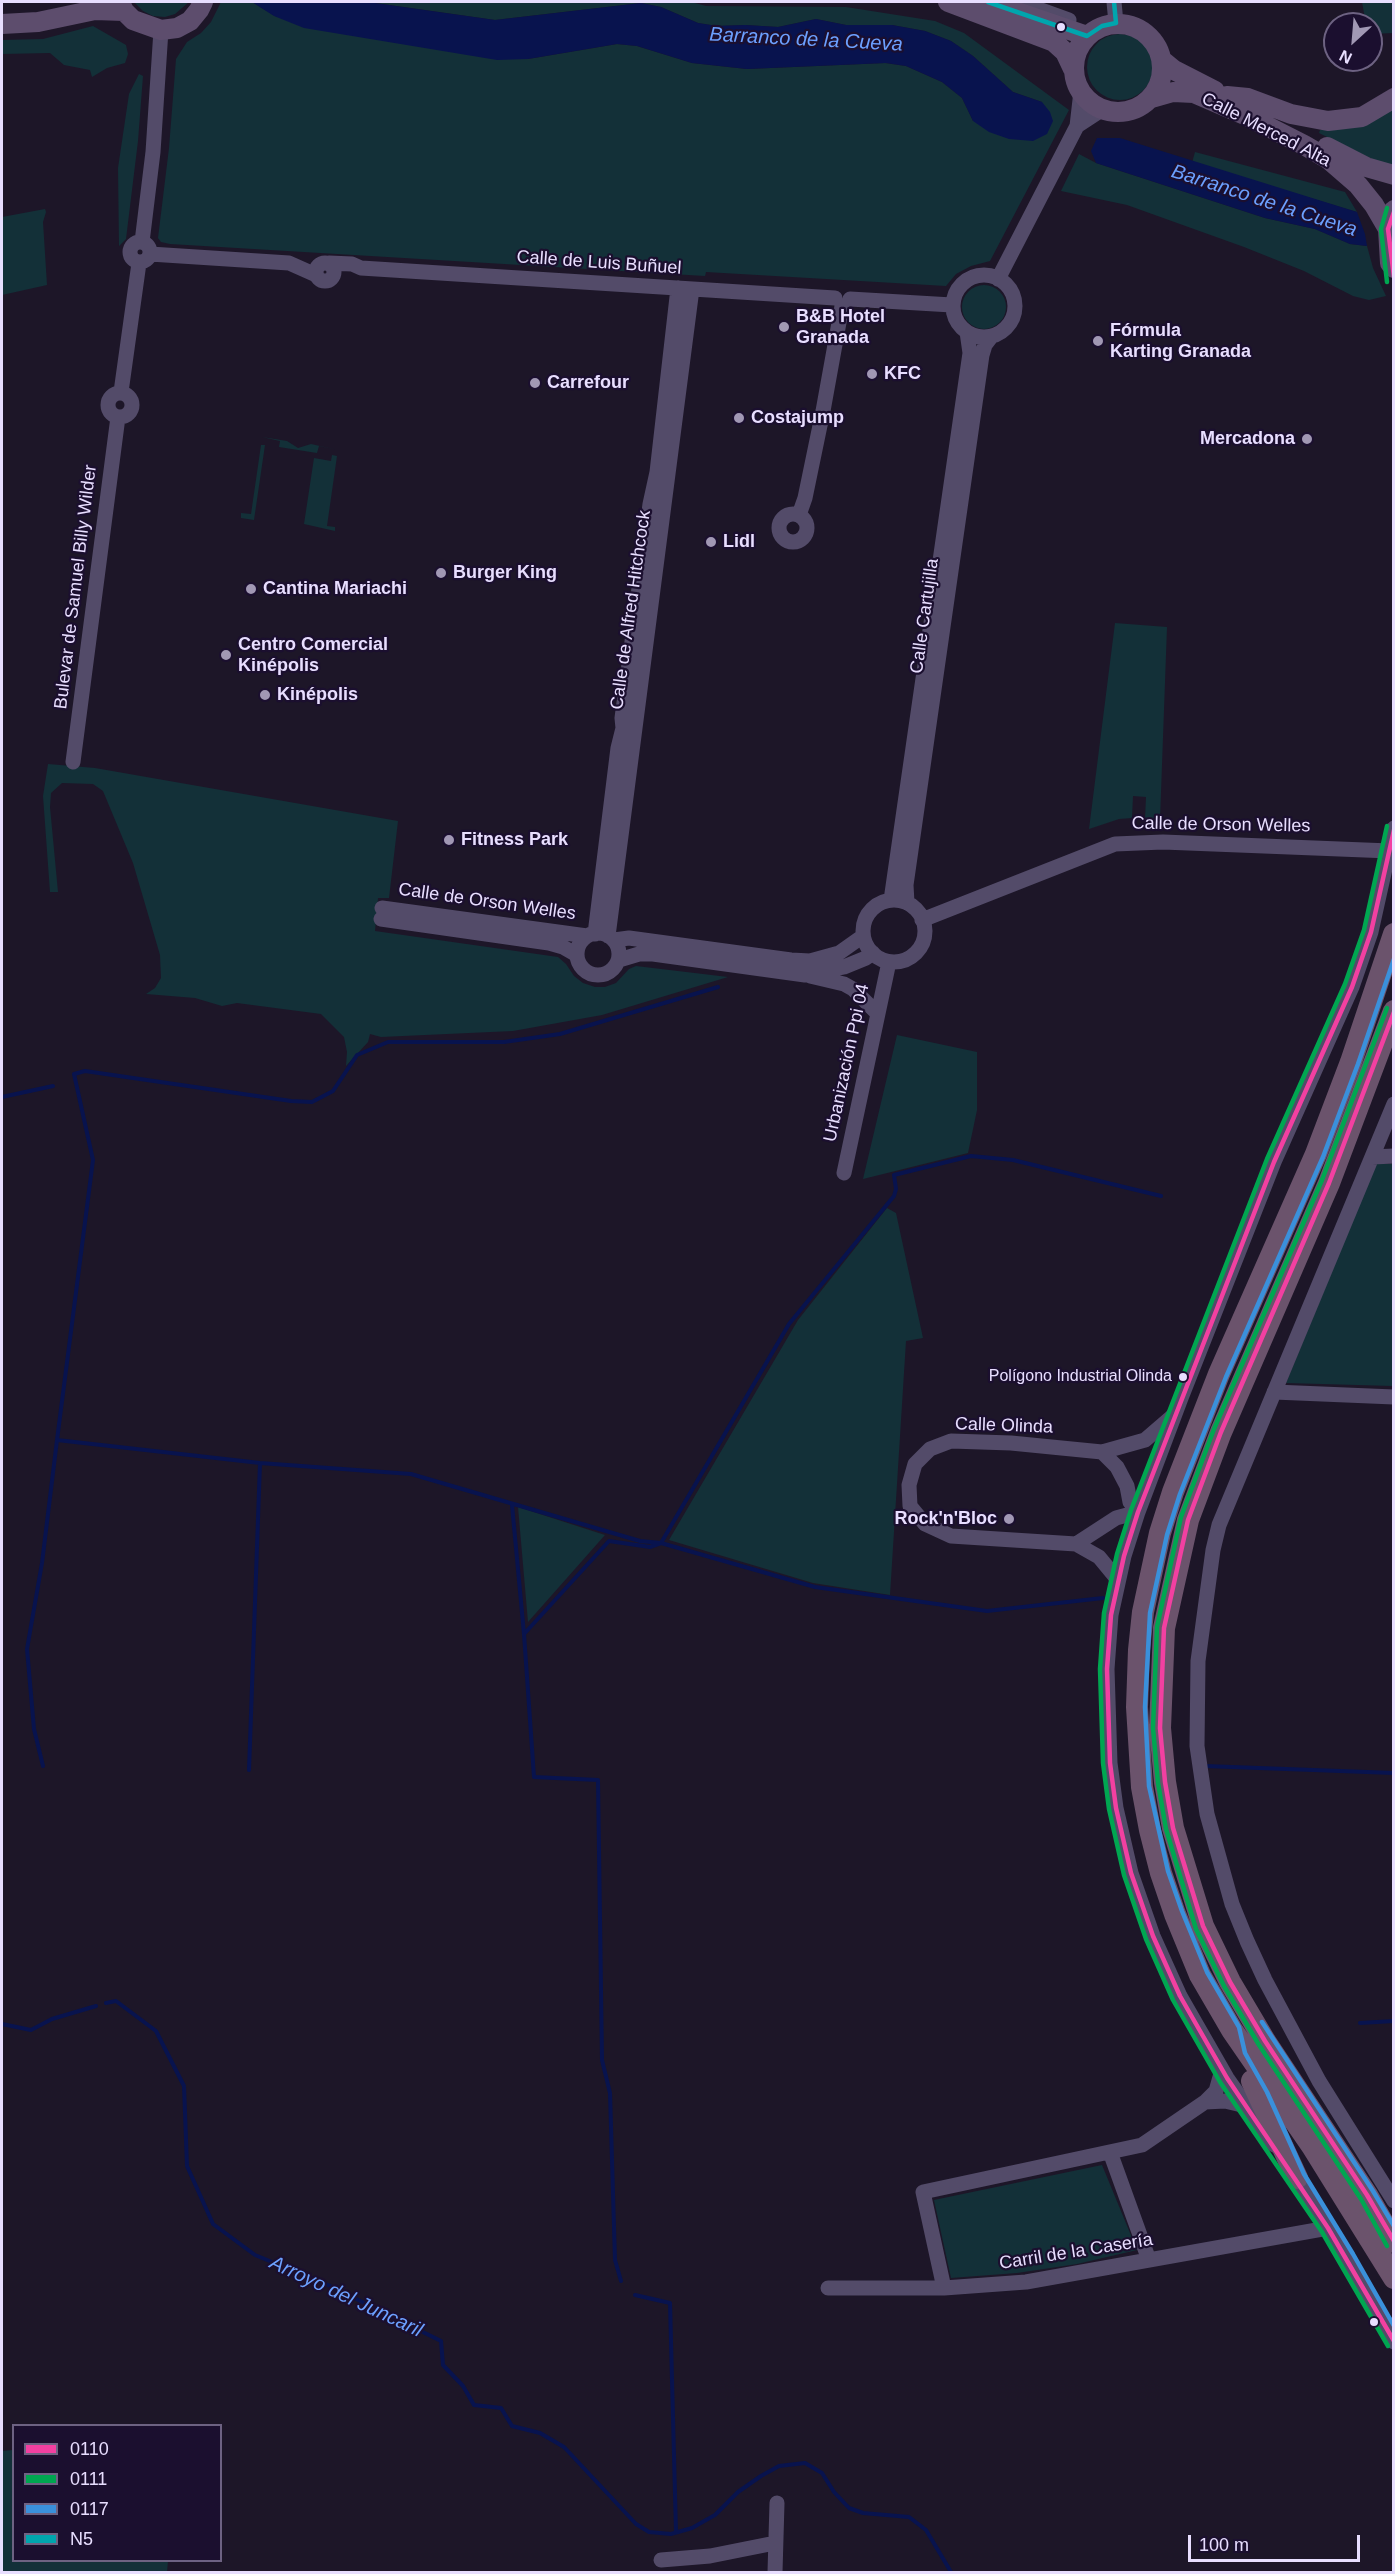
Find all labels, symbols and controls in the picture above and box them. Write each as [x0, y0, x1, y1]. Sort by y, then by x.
north arrow [1323, 12, 1383, 72]
unlabelled marker [1055, 21, 1067, 33]
water label: Barranco de la Cueva [709, 23, 903, 57]
text: N [1337, 47, 1355, 67]
street label: Calle Merced Alta [1198, 88, 1334, 172]
water label: Barranco de la Cueva [1168, 160, 1360, 242]
street label: Calle de Luis Buñuel [516, 246, 682, 280]
place label: B&B Hotel Granada [796, 306, 885, 348]
marker: B&B Hotel Granada [777, 320, 791, 334]
place label: Fórmula Karting Granada [1110, 320, 1251, 362]
marker: Fórmula Karting Granada [1091, 334, 1105, 348]
place label: KFC [884, 363, 921, 385]
marker: KFC [865, 367, 879, 381]
place label: Carrefour [547, 372, 629, 394]
marker: Carrefour [528, 376, 542, 390]
place label: Costajump [751, 407, 844, 429]
marker: Costajump [732, 411, 746, 425]
place label: Mercadona [1200, 428, 1295, 450]
marker: Mercadona [1300, 432, 1314, 446]
street label: Bulevar de Samuel Billy Wilder [50, 464, 102, 710]
street label: Calle de Alfred Hitchcock [606, 509, 656, 711]
place label: Lidl [723, 531, 755, 553]
marker: Lidl [704, 535, 718, 549]
street label: Calle Cartujilla [906, 557, 944, 675]
place label: Burger King [453, 562, 557, 584]
marker: Burger King [434, 566, 448, 580]
place label: Cantina Mariachi [263, 578, 407, 600]
marker: Cantina Mariachi [244, 582, 258, 596]
place label: Centro Comercial Kinépolis [238, 634, 388, 676]
marker: Centro Comercial Kinépolis [219, 648, 233, 662]
place label: Kinépolis [277, 684, 358, 706]
marker: Kinépolis [258, 688, 272, 702]
street label: Calle de Orson Welles [1131, 813, 1311, 837]
place label: Fitness Park [461, 829, 568, 851]
marker: Fitness Park [442, 833, 456, 847]
street label: Calle de Orson Welles [397, 879, 577, 925]
street label: Urbanización Ppi 04 [820, 982, 874, 1144]
place label: Polígono Industrial Olinda [989, 1367, 1172, 1387]
marker: Polígono Industrial Olinda [1177, 1371, 1189, 1383]
street label: Calle Olinda [955, 1413, 1053, 1439]
place label: Rock'n'Bloc [894, 1508, 997, 1530]
marker: Rock'n'Bloc [1002, 1512, 1016, 1526]
street label: Carril de la Casería [998, 2229, 1154, 2275]
water label: Arroyo del Juncaril [266, 2251, 426, 2343]
unlabelled marker [1368, 2316, 1380, 2328]
legend [12, 2424, 222, 2562]
text: 0110 [70, 2439, 109, 2459]
text: 0111 [70, 2469, 107, 2489]
text: 0117 [70, 2499, 109, 2519]
scale bar [1191, 2523, 1364, 2561]
text: N5 [70, 2529, 93, 2549]
text: 100 m [1199, 2535, 1249, 2555]

